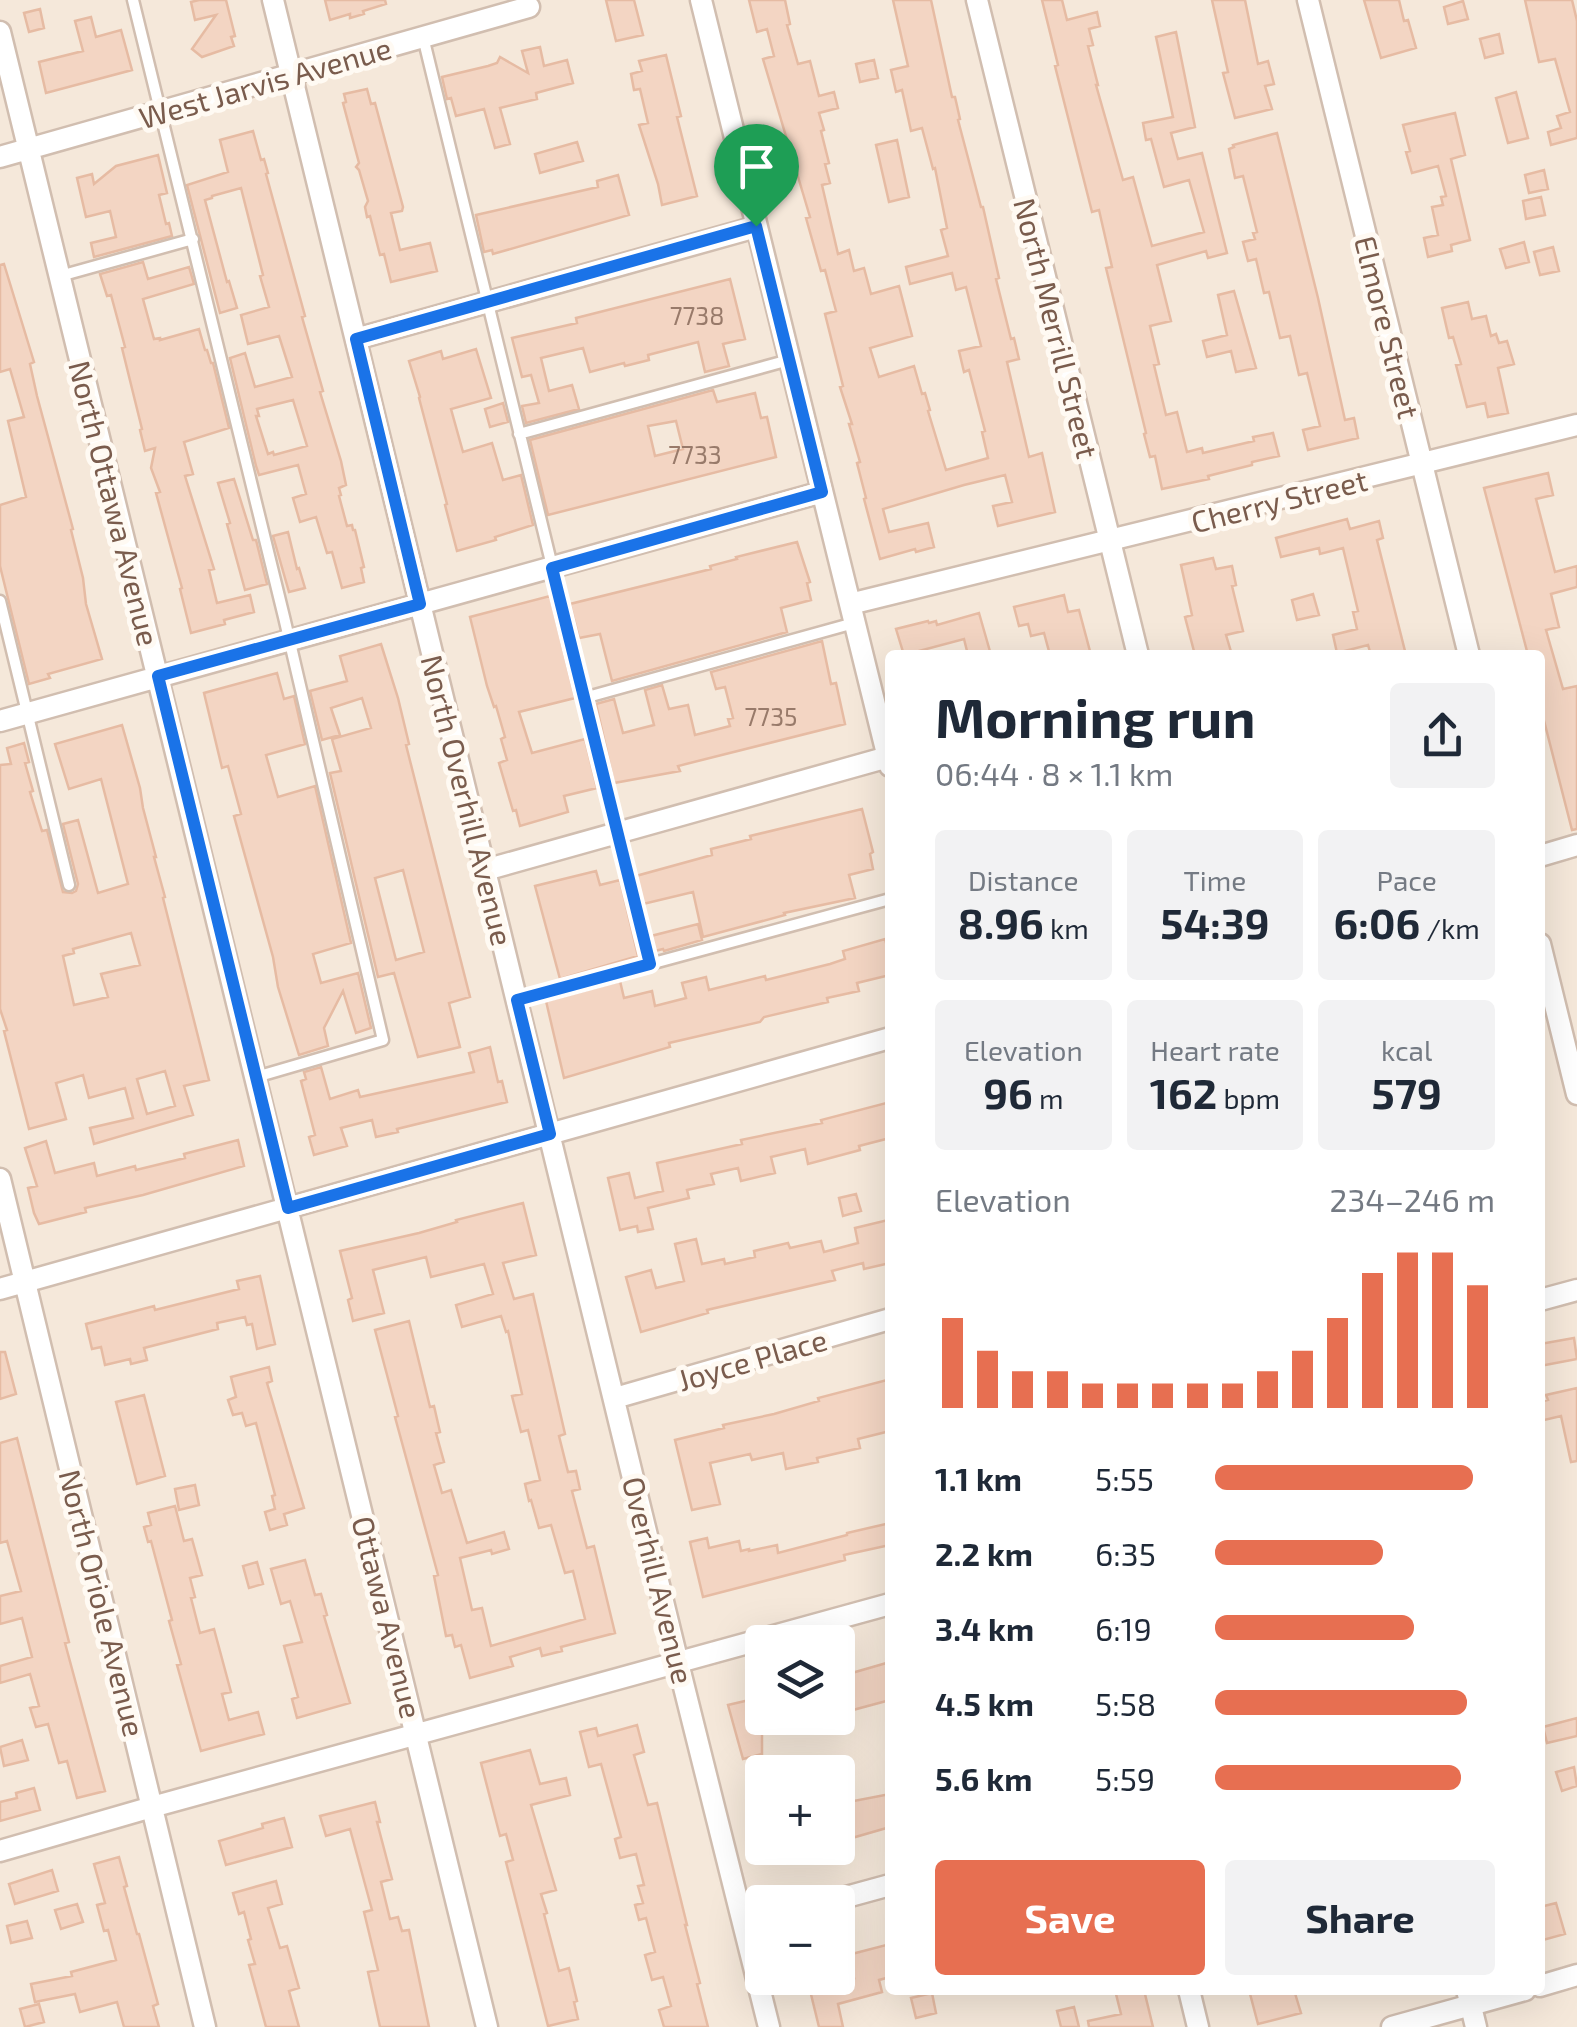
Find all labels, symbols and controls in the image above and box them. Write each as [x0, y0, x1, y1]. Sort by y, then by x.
street label: West Jarvis Avenue [135, 29, 395, 135]
pin [714, 124, 799, 227]
icon: arrive [729, 139, 784, 194]
street label: North Merrill Street [1007, 194, 1107, 462]
street label: Elmore Street [1348, 232, 1428, 422]
house number: 7738 [670, 300, 724, 330]
street label: North Ottawa Avenue [62, 357, 168, 649]
house number: 7733 [668, 439, 722, 469]
street label: Cherry Street [1187, 461, 1371, 539]
street label: North Overhill Avenue [414, 651, 522, 949]
text: Morning run [935, 683, 1256, 749]
button: share [1390, 683, 1495, 788]
house number: 7735 [745, 701, 797, 731]
text: 06:44 · 8 × 1.1 km [935, 754, 1173, 792]
text: Distance [968, 863, 1079, 897]
text: Time [1184, 863, 1246, 897]
text: Pace [1377, 863, 1437, 897]
text: 8.96 [958, 897, 1044, 947]
text: 54:39 [1160, 897, 1270, 947]
text: 6:06 [1333, 897, 1420, 947]
text: km [1044, 911, 1089, 945]
text: /km [1420, 911, 1480, 945]
text: Elevation [964, 1033, 1083, 1067]
text: Heart rate [1150, 1033, 1280, 1067]
text: kcal [1381, 1033, 1432, 1067]
text: 96 [983, 1067, 1033, 1117]
text: 162 [1150, 1067, 1217, 1117]
text: 579 [1372, 1067, 1442, 1117]
text: m [1033, 1081, 1064, 1115]
text: bpm [1217, 1081, 1280, 1115]
text: Elevation [935, 1180, 1071, 1218]
text: 234–246 m [1329, 1180, 1495, 1218]
street label: Joyce Place [673, 1321, 831, 1397]
text: 1.1 km [935, 1459, 1022, 1497]
text: 5:55 [1095, 1459, 1154, 1497]
street label: North Oriole Avenue [52, 1466, 154, 1740]
street label: Overhill Avenue [616, 1473, 702, 1687]
street label: Ottawa Avenue [345, 1512, 431, 1722]
text: 2.2 km [935, 1534, 1033, 1572]
text: 6:35 [1095, 1534, 1156, 1572]
text: 3.4 km [935, 1609, 1034, 1647]
text: 6:19 [1095, 1609, 1152, 1647]
map controls [745, 1625, 855, 1995]
button: layers [745, 1625, 855, 1735]
text: 4.5 km [935, 1684, 1034, 1722]
text: 5:58 [1095, 1684, 1156, 1722]
button: + [745, 1755, 855, 1865]
text: 5.6 km [935, 1759, 1032, 1797]
text: 5:59 [1095, 1759, 1155, 1797]
button: Save [935, 1860, 1205, 1975]
button: Share [1225, 1860, 1495, 1975]
button: − [745, 1885, 855, 1995]

